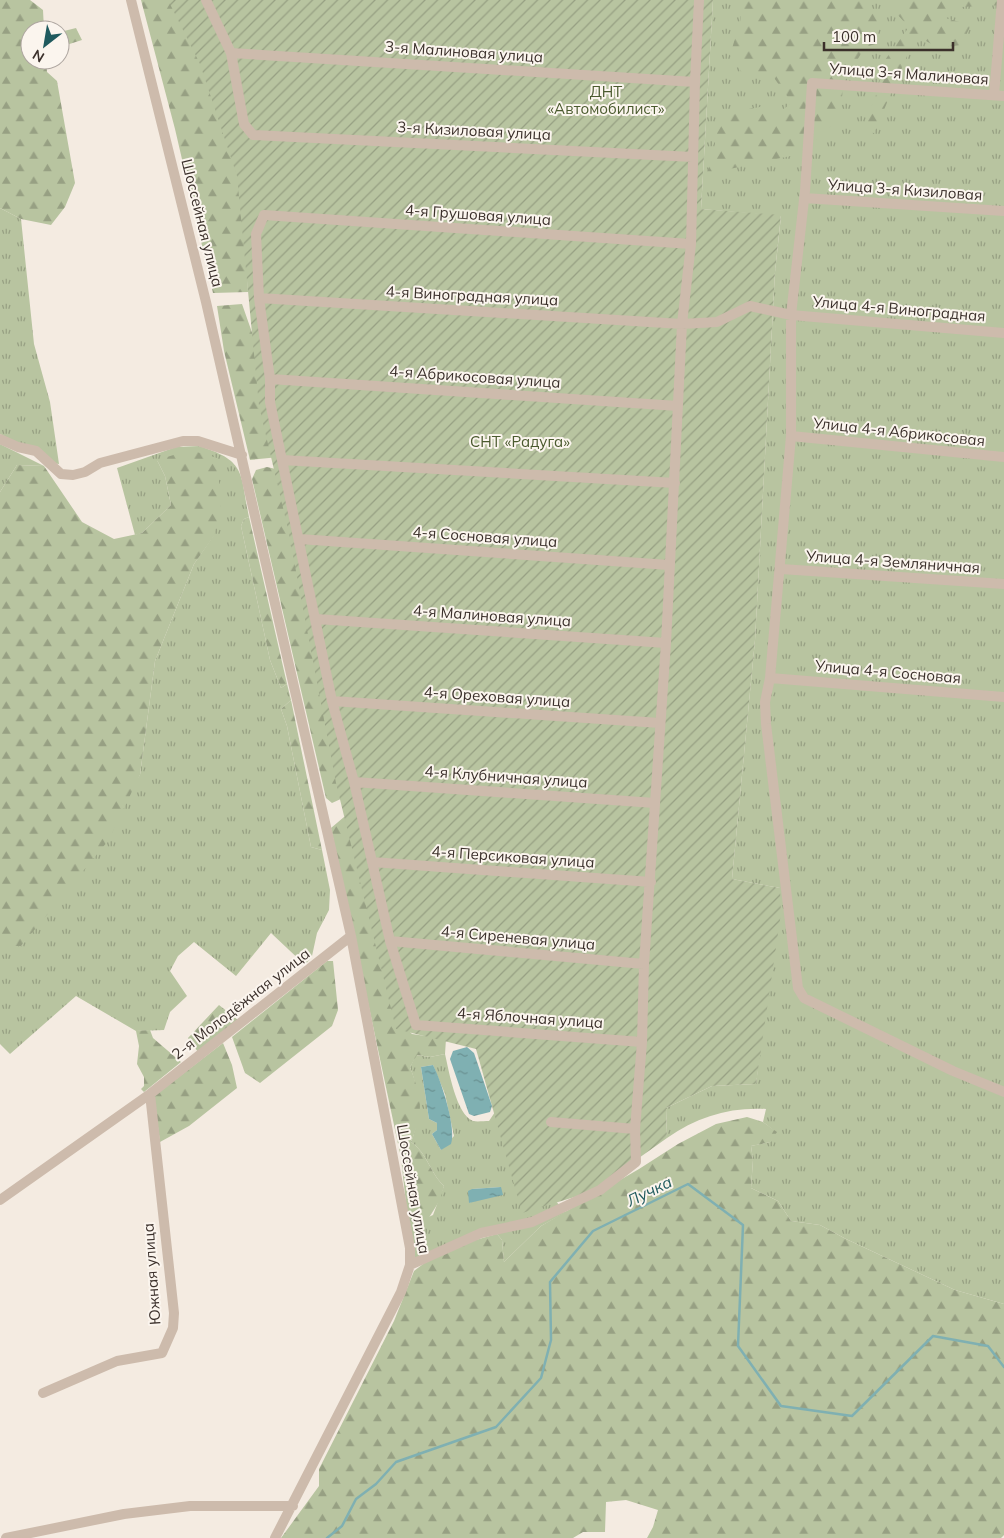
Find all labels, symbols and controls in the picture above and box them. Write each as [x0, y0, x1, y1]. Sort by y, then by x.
north arrow [20, 20, 70, 70]
scale bar [824, 20, 953, 52]
text: 100 m [832, 27, 876, 46]
street label: 3-я Малиновая улица [384, 36, 544, 67]
text: N [29, 46, 47, 67]
street label: Улица 3-я Малиновая [828, 58, 989, 89]
park label: ДНТ «Автомобилист» [548, 82, 665, 118]
street label: 3-я Кизиловая улица [397, 117, 551, 144]
street label: Шоссейная улица [177, 157, 228, 289]
street label: Улица 3-я Кизиловая [826, 175, 983, 204]
street label: 4-я Грушовая улица [404, 200, 552, 229]
street label: 4-я Виноградная улица [385, 282, 559, 310]
street label: Улица 4-я Виноградная [811, 291, 986, 326]
street label: 4-я Абрикосовая улица [389, 361, 561, 392]
street label: Улица 4-я Абрикосовая [811, 413, 986, 450]
park label: СНТ «Радуга» [470, 432, 570, 451]
street label: 4-я Сосновая улица [412, 522, 558, 551]
street label: Улица 4-я Земляничная [804, 546, 981, 577]
street label: 4-я Малиновая улица [412, 600, 572, 631]
street label: Улица 4-я Сосновая [813, 656, 962, 687]
street label: 4-я Ореховая улица [423, 682, 571, 711]
street label: 4-я Клубничная улица [424, 761, 588, 792]
street label: 4-я Персиковая улица [431, 841, 595, 872]
street label: 4-я Сиреневая улица [440, 921, 596, 954]
street label: 2-я Молодёжная улица [168, 944, 314, 1063]
street label: 4-я Яблочная улица [456, 1003, 604, 1032]
street label: Шоссейная улица [393, 1123, 434, 1255]
water label: Лучка [622, 1171, 675, 1211]
street label: Южная улица [138, 1223, 165, 1325]

